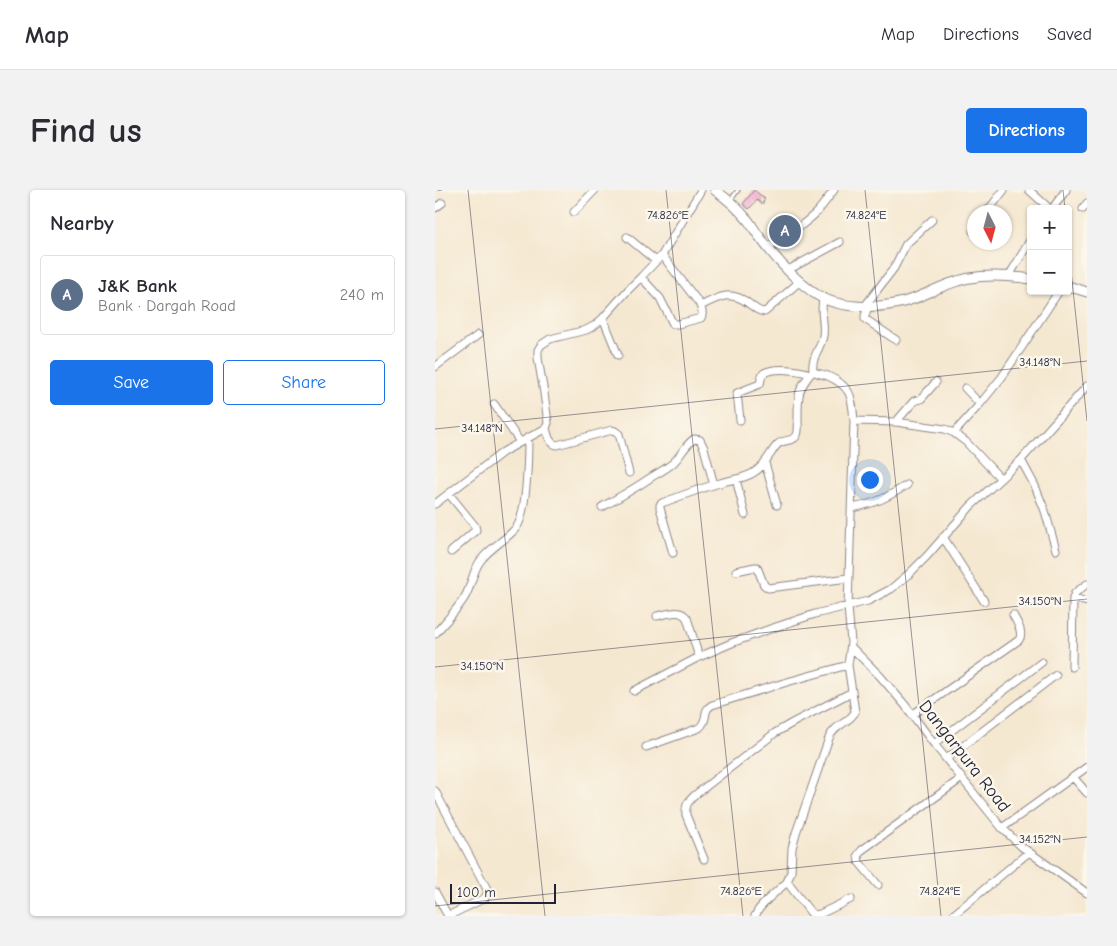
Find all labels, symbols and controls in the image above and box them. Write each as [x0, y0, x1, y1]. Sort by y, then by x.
text: Map [25, 21, 69, 49]
text: Map [881, 24, 915, 45]
text: Directions [943, 24, 1019, 45]
text: Saved [1047, 24, 1092, 45]
button: Directions [966, 108, 1087, 153]
text: Find us [30, 110, 142, 151]
north arrow [967, 205, 1012, 250]
map controls [1027, 205, 1072, 295]
button: + [1027, 205, 1072, 250]
text: 74.826°E [647, 208, 689, 222]
text: 74.824°E [846, 208, 886, 222]
text: Nearby [50, 211, 114, 235]
pin: A [769, 212, 801, 250]
button: − [1027, 250, 1072, 295]
text: J&K Bank [98, 275, 177, 297]
text: A [63, 286, 71, 304]
text: 240 m [340, 286, 384, 304]
text: Bank · Dargah Road [98, 297, 236, 315]
text: 34.148°N [1019, 355, 1061, 369]
button: Save [50, 360, 213, 405]
button: Share [223, 360, 385, 405]
text: 34.148°N [461, 421, 503, 435]
your location [857, 467, 883, 493]
text: 34.150°N [1018, 594, 1062, 608]
text: 34.150°N [460, 659, 504, 673]
street label: Dangarpura Road [914, 696, 1015, 816]
text: 34.152°N [1019, 832, 1061, 846]
scale bar [450, 881, 556, 904]
text: 100 m [457, 884, 496, 901]
text: 74.826°E [720, 884, 762, 898]
text: 74.824°E [920, 884, 960, 898]

